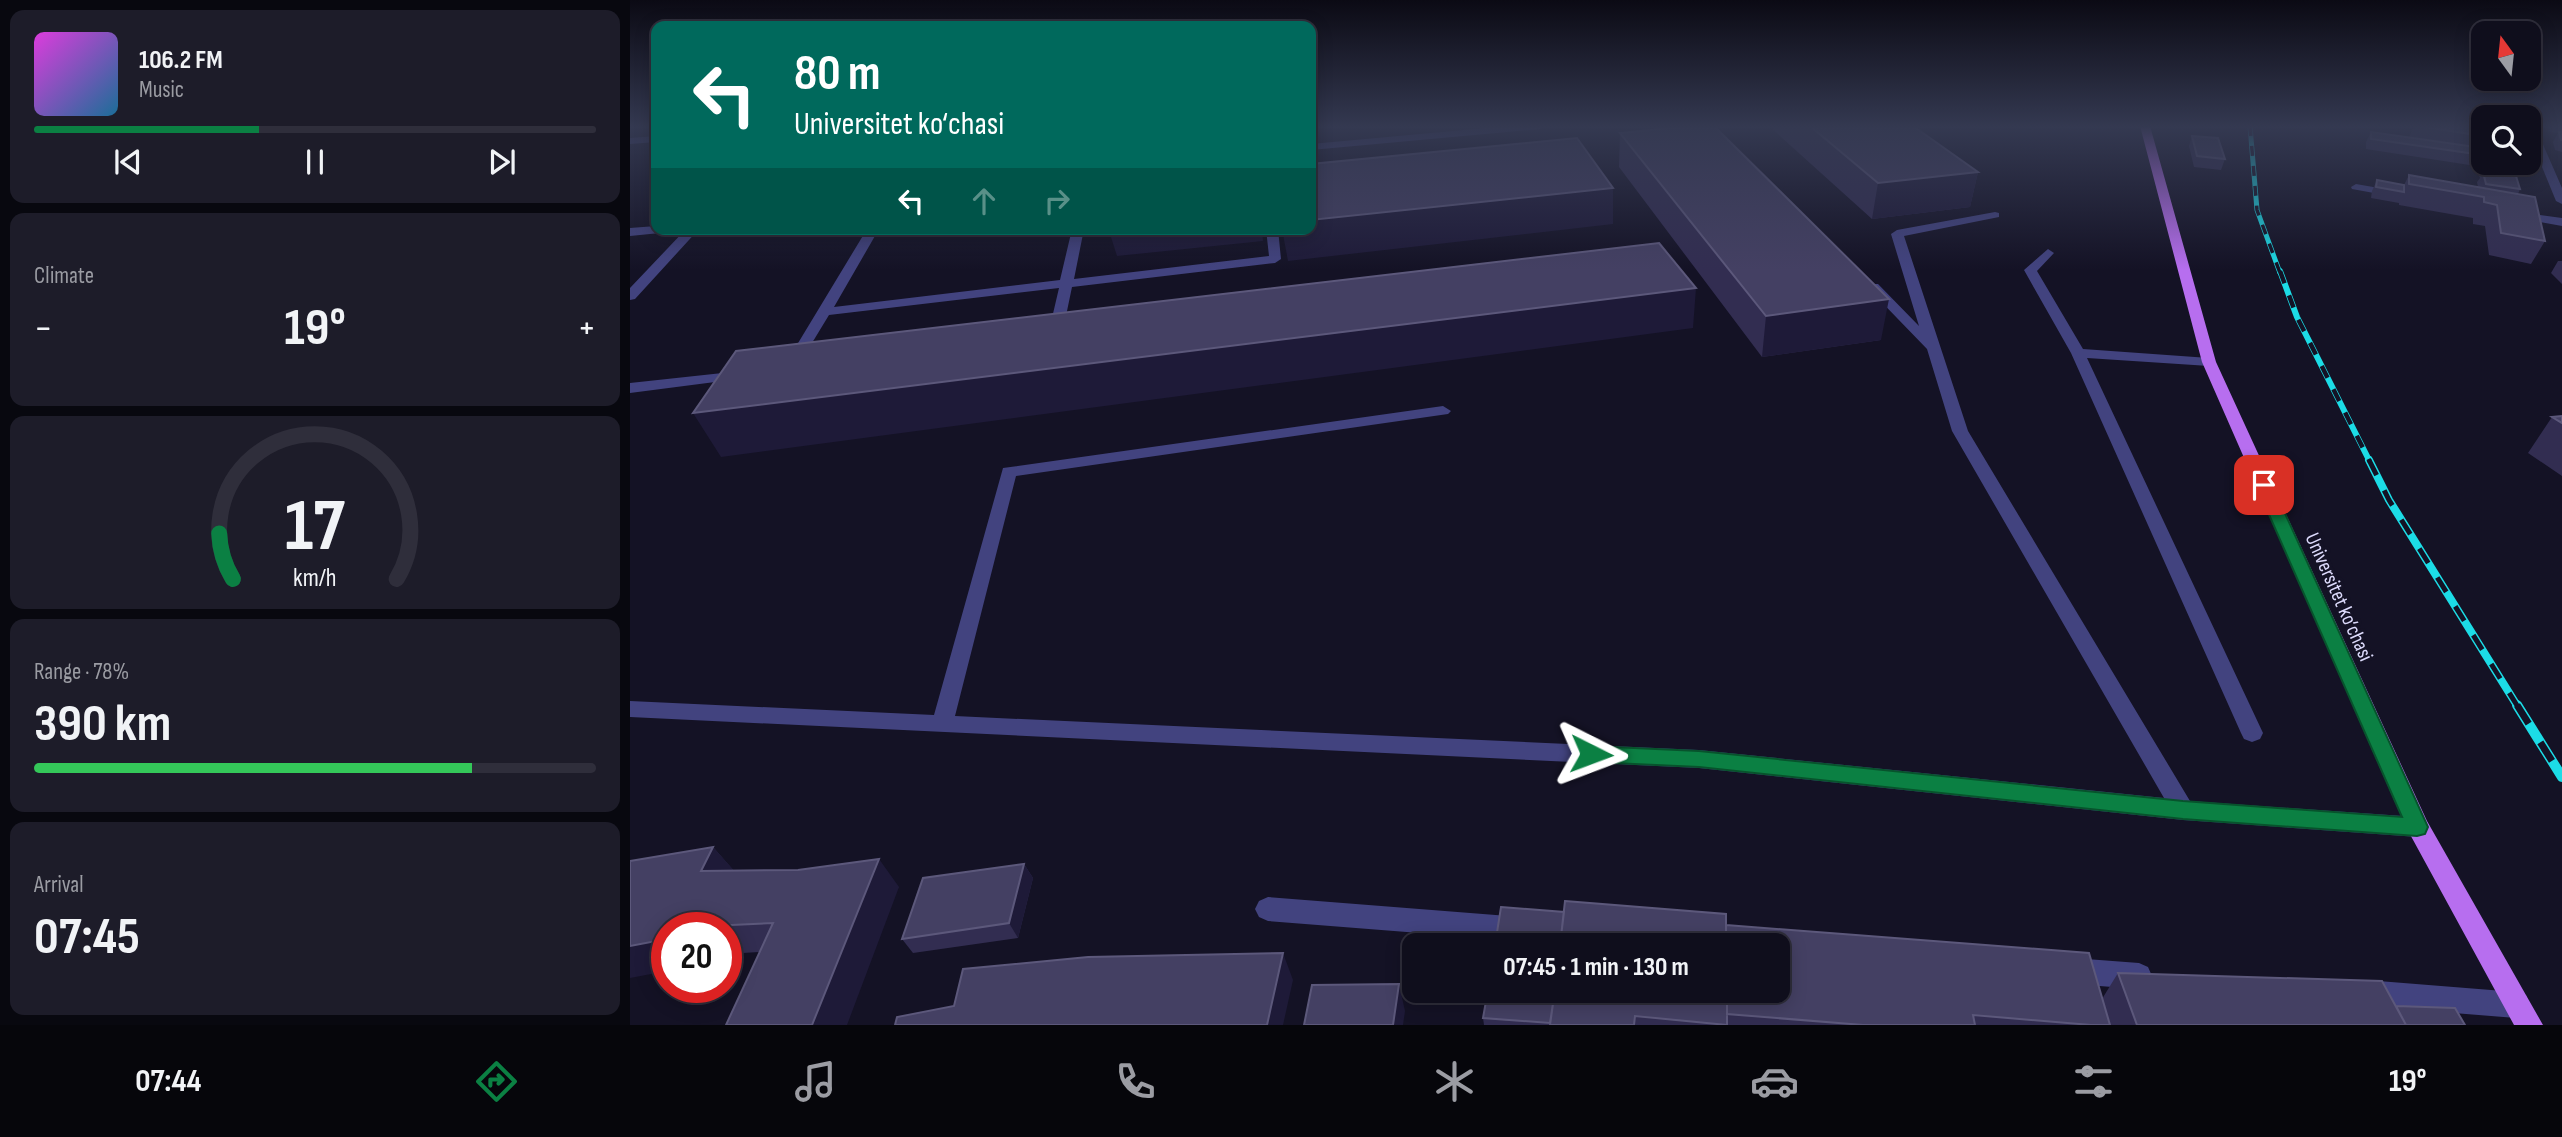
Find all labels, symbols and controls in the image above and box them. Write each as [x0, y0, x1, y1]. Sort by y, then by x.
north arrow [2471, 21, 2541, 91]
map controls [2471, 21, 2541, 175]
text: 106.2 FM [139, 45, 223, 76]
text: 80 m [794, 45, 881, 104]
icon: left [679, 49, 770, 140]
text: Music [139, 76, 184, 104]
text: Universitet kо‘chasi [794, 105, 1004, 144]
button: search [2471, 105, 2541, 175]
icon: previous [109, 143, 147, 181]
icon: pause [296, 143, 334, 181]
icon: next [483, 143, 521, 181]
icon: left [892, 182, 930, 220]
icon: ahead [965, 182, 1003, 220]
icon: right [1038, 182, 1076, 220]
text: Climate [34, 262, 94, 290]
text: 19° [284, 297, 346, 360]
text: − [34, 306, 53, 351]
text: + [577, 306, 596, 351]
pin [2234, 455, 2294, 515]
icon: arrive [2245, 466, 2283, 504]
text: 17 [285, 483, 345, 571]
street label: Universitet kо‘chasi [2300, 529, 2378, 665]
text: km/h [293, 562, 337, 593]
text: Range · 78% [34, 658, 129, 686]
text: 390 km [34, 693, 171, 756]
position arrow [1554, 717, 1628, 791]
text: Arrival [34, 871, 83, 899]
text: 07:45 [34, 906, 140, 969]
speed limit sign: 20 [651, 912, 742, 1003]
text: 07:45 · 1 min · 130 m [1503, 952, 1689, 983]
icon: directions [472, 1057, 521, 1106]
icon: music [791, 1057, 840, 1106]
icon: phone [1111, 1057, 1160, 1106]
icon: climate [1430, 1057, 1479, 1106]
icon: car [1750, 1057, 1799, 1106]
icon: filters [2069, 1057, 2118, 1106]
text: 07:44 [135, 1062, 201, 1101]
text: 19° [2389, 1062, 2427, 1101]

